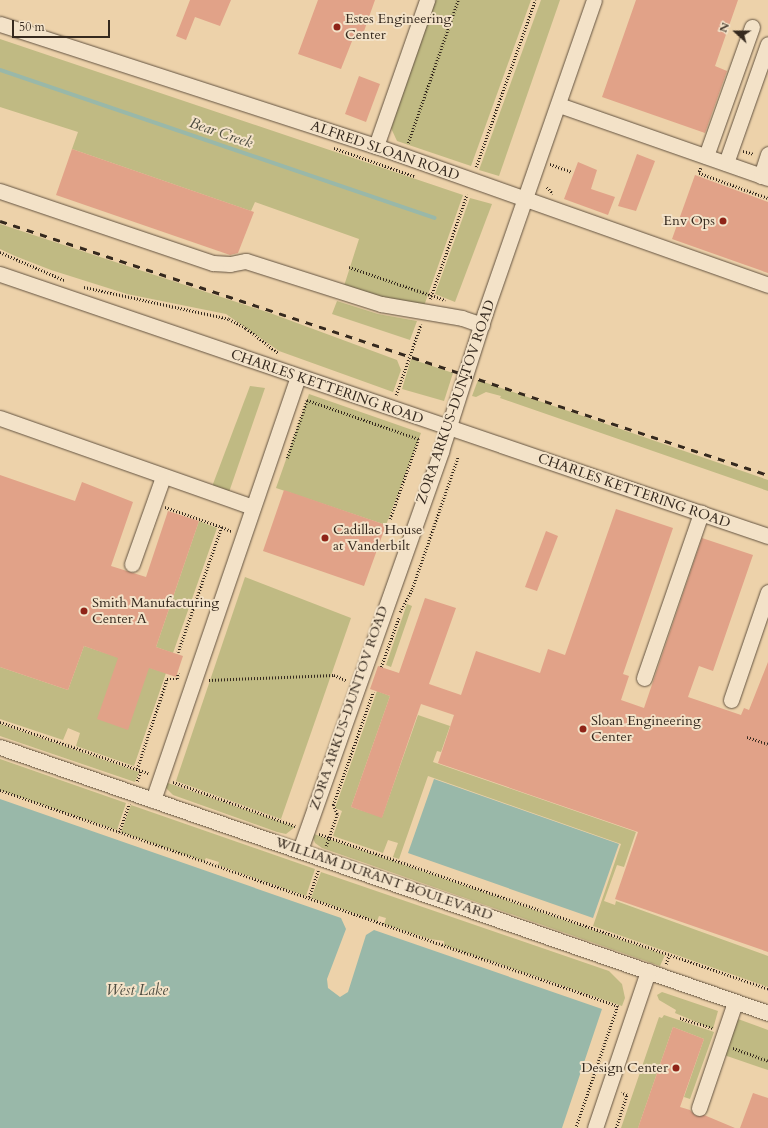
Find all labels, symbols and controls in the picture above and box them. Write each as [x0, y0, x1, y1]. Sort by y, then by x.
place label: Estes Engineering Center [345, 11, 451, 44]
scale bar [14, 12, 112, 38]
north arrow [716, 12, 756, 52]
text: 50 m [19, 19, 45, 35]
text: N [716, 20, 733, 35]
marker: Estes Engineering Center [332, 22, 342, 32]
water label: Bear Creek [187, 114, 255, 152]
street label: ALFRED SLOAN ROAD [308, 118, 462, 184]
place label: Env Ops [663, 213, 715, 229]
marker: Env Ops [718, 216, 728, 226]
street label: ZORA ARKUS-DUNTOV ROAD [413, 298, 499, 506]
street label: CHARLES KETTERING ROAD [228, 346, 426, 428]
street label: CHARLES KETTERING ROAD [535, 450, 733, 532]
place label: Cadillac House at Vanderbilt [333, 522, 422, 554]
marker: Cadillac House at Vanderbilt [320, 533, 330, 543]
place label: Smith Manufacturing Center A [92, 595, 219, 628]
street label: ZORA ARKUS-DUNTOV ROAD [306, 604, 392, 812]
marker: Smith Manufacturing Center A [79, 606, 89, 616]
place label: Sloan Engineering Center [591, 713, 701, 746]
marker: Sloan Engineering Center [578, 724, 588, 734]
street label: WILLIAM DURANT BOULEVARD [273, 834, 495, 924]
water label: West Lake [106, 982, 168, 1000]
place label: Design Center [581, 1060, 668, 1076]
marker: Design Center [671, 1063, 681, 1073]

